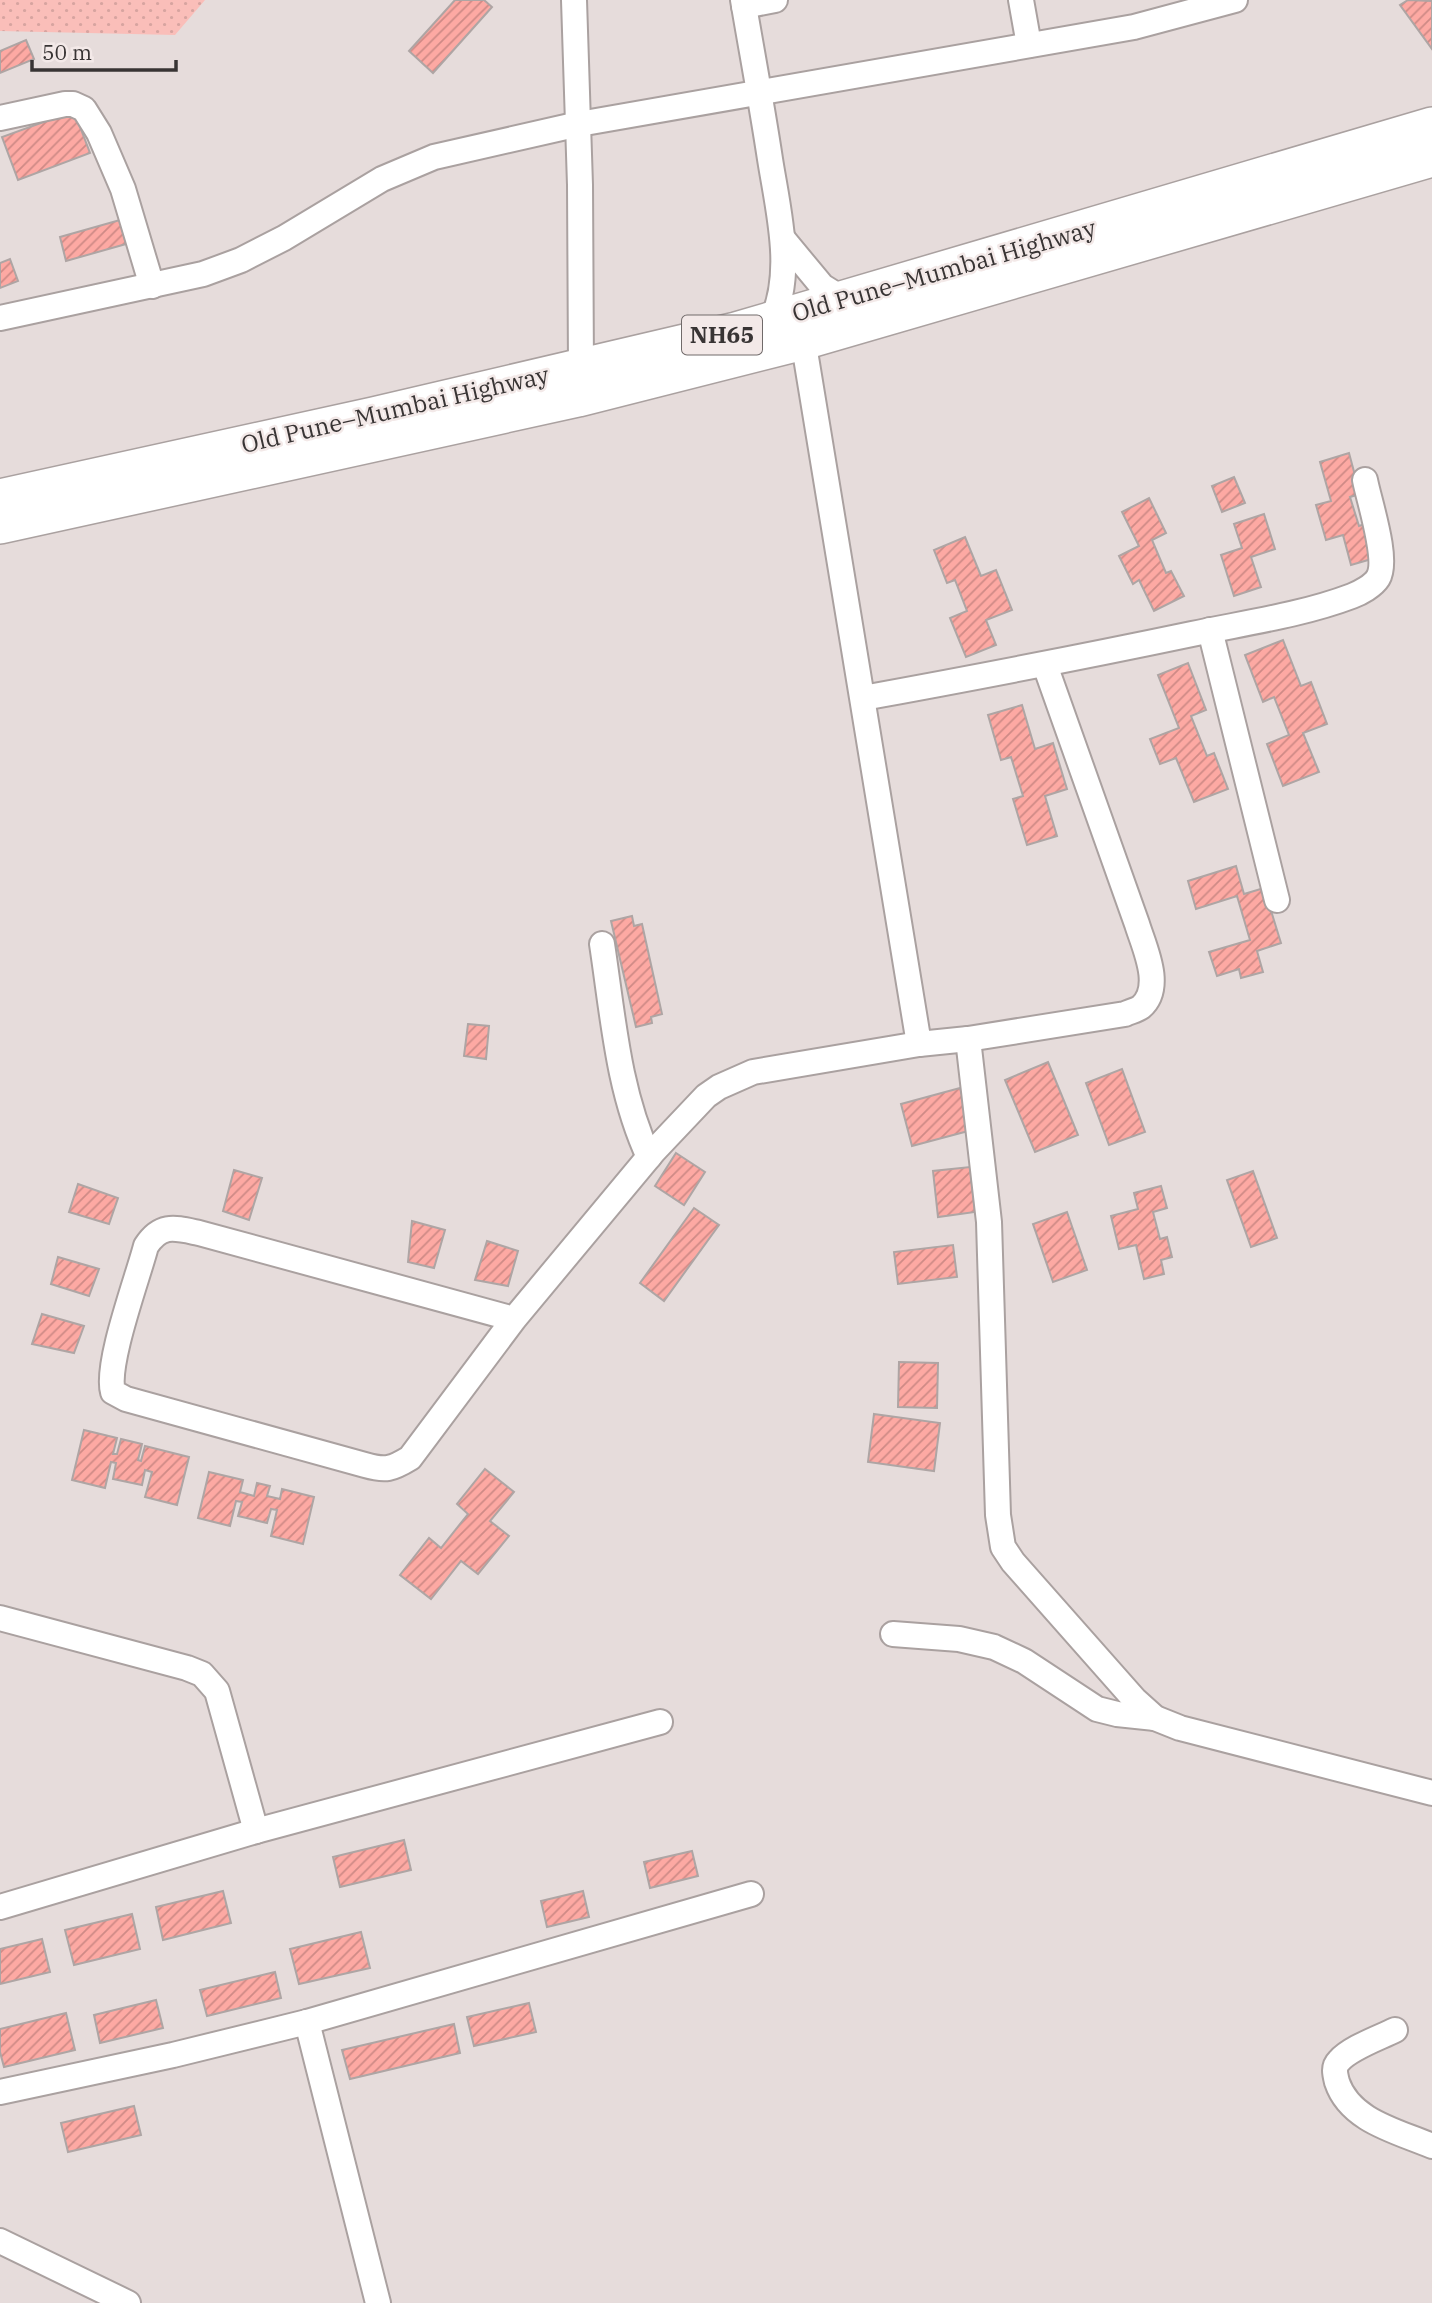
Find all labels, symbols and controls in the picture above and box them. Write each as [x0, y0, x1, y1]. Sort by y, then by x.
scale bar [32, 28, 175, 72]
text: 50 m [42, 38, 92, 66]
street label: Old Pune–Mumbai Highway [788, 211, 1100, 329]
road number: NH65 [682, 316, 762, 354]
street label: Old Pune–Mumbai Highway [238, 358, 552, 460]

